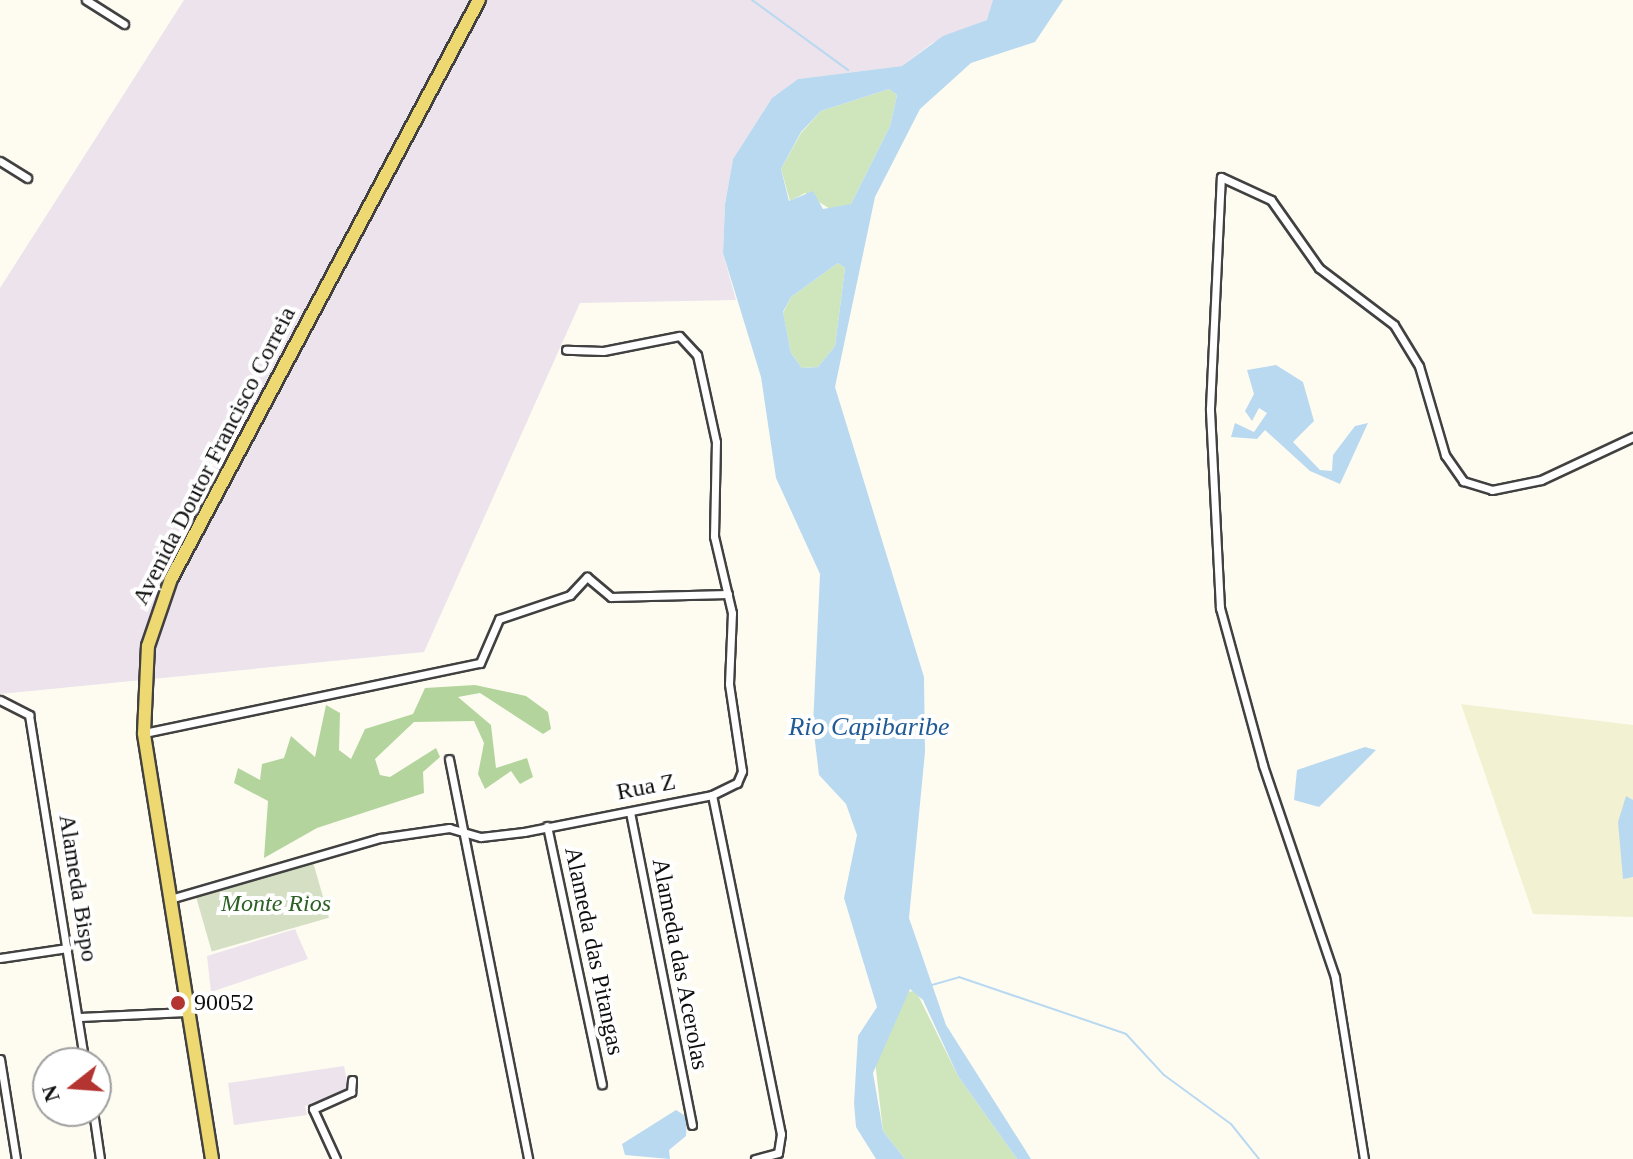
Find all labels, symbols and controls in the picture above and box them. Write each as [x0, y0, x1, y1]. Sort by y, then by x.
street label: Avenida Doutor Francisco Correia [126, 302, 302, 610]
water label: Rio Capibaribe [788, 711, 950, 743]
street label: Rua Z [614, 767, 678, 807]
street label: Alameda Bispo [52, 812, 104, 964]
street label: Alameda das Pitangas [558, 844, 630, 1058]
street label: Alameda das Acerolas [645, 855, 715, 1073]
park label: Monte Rios [221, 890, 331, 918]
place label: 90052 [194, 989, 254, 1017]
marker: 90052 [169, 994, 187, 1012]
north arrow [32, 1047, 112, 1127]
text: N [36, 1082, 65, 1105]

